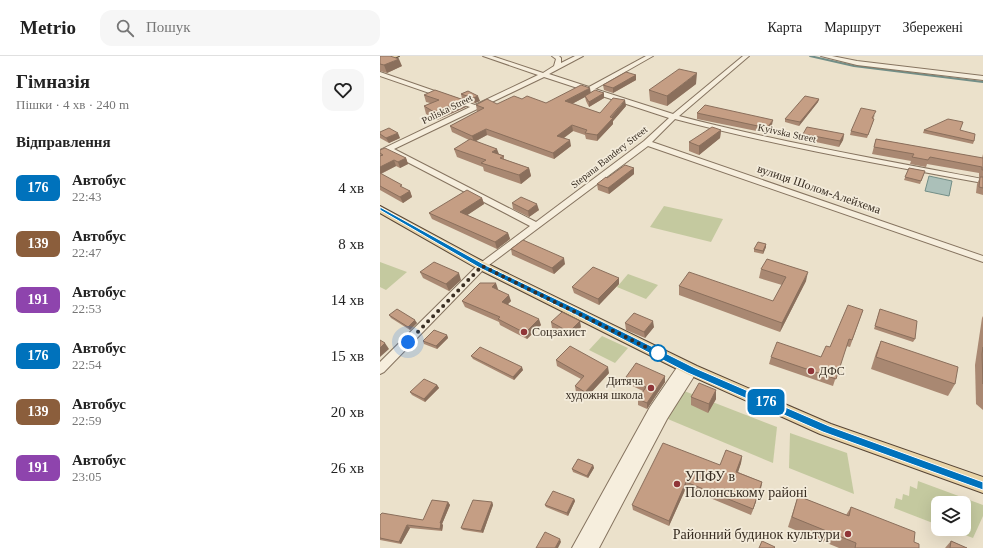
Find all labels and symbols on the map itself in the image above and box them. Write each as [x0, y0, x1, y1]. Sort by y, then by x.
street label: Poliska Street [420, 92, 474, 126]
street label: Kyivska Street [757, 121, 817, 145]
street label: Stepana Bandery Street [569, 124, 650, 190]
street label: вулиця Шолом-Алейхема [755, 161, 883, 217]
place label: Соцзахист [532, 325, 586, 339]
marker: Соцзахист [519, 327, 529, 337]
your location [398, 332, 418, 352]
unlabelled marker [649, 344, 667, 362]
place label: ДФС [819, 364, 845, 378]
marker: ДФС [806, 366, 816, 376]
place label: Дитяча художня школа [566, 374, 644, 402]
marker: Дитяча художня школа [646, 383, 656, 393]
line badge: 176 [743, 389, 789, 415]
place label: УПФУ в Полонському районі [685, 469, 807, 500]
marker: УПФУ в Полонському районі [672, 479, 682, 489]
place label: Районний будинок культури [673, 527, 840, 542]
marker: Районний будинок культури [843, 529, 853, 539]

